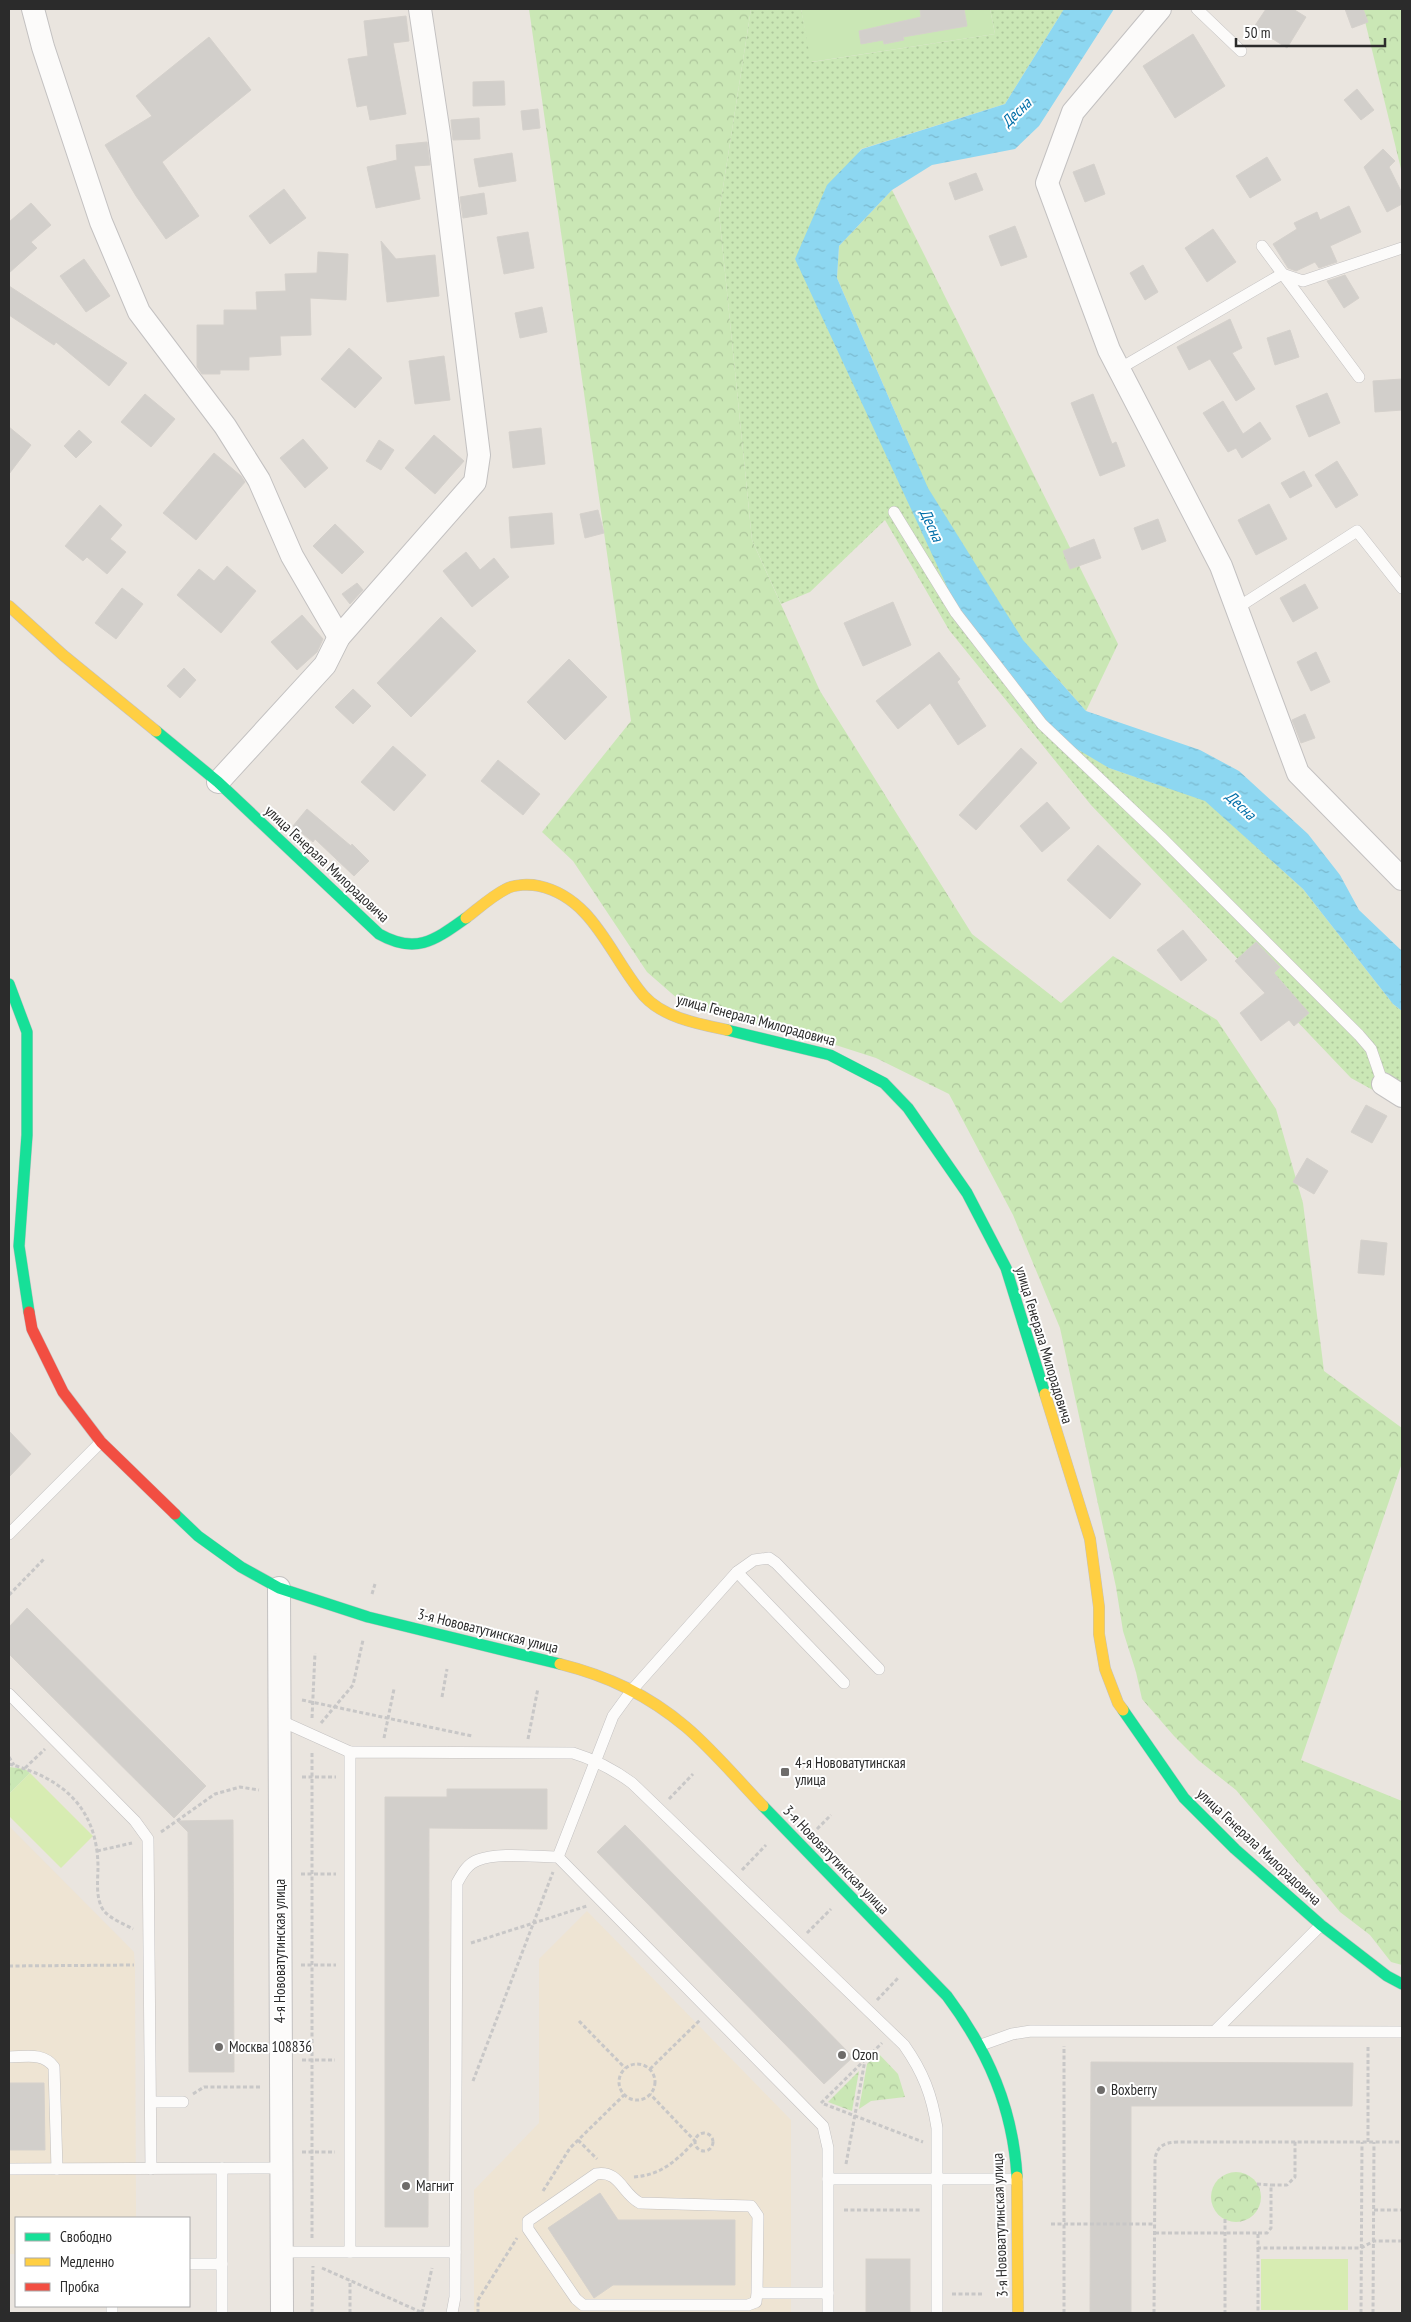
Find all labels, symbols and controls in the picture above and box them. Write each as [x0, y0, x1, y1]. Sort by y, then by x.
scale bar [1236, 15, 1385, 47]
text: 50 m [1244, 23, 1270, 42]
water label: Десна [996, 92, 1036, 132]
water label: Десна [915, 504, 949, 546]
water label: Десна [1221, 785, 1261, 825]
street label: улица Генерала Милорадовича [261, 801, 394, 926]
street label: улица Генерала Милорадовича [675, 989, 838, 1050]
street label: улица Генерала Милорадовича [1011, 1264, 1077, 1426]
street label: 3-я Нововатутинская улица [416, 1604, 560, 1657]
place label: 4-я Нововатутинская улица [795, 1753, 906, 1789]
marker: 4-я Нововатутинская улица [779, 1766, 791, 1778]
street label: улица Генерала Милорадовича [1193, 1784, 1326, 1909]
street label: 3-я Нововатутинская улица [779, 1801, 893, 1918]
street label: 4-я Нововатутинская улица [270, 1879, 289, 2023]
place label: Москва 108836 [229, 2037, 312, 2056]
marker: Москва 108836 [213, 2041, 225, 2053]
place label: Ozon [852, 2045, 878, 2064]
marker: Ozon [836, 2049, 848, 2061]
place label: Boxberry [1111, 2080, 1157, 2099]
marker: Boxberry [1095, 2084, 1107, 2096]
street label: 3-я Нововатутинская улица [987, 2153, 1012, 2298]
place label: Магнит [416, 2176, 454, 2195]
marker: Магнит [400, 2180, 412, 2192]
legend [15, 2217, 190, 2307]
text: Свободно [60, 2227, 112, 2246]
text: Медленно [60, 2252, 114, 2271]
text: Пробка [60, 2277, 99, 2296]

